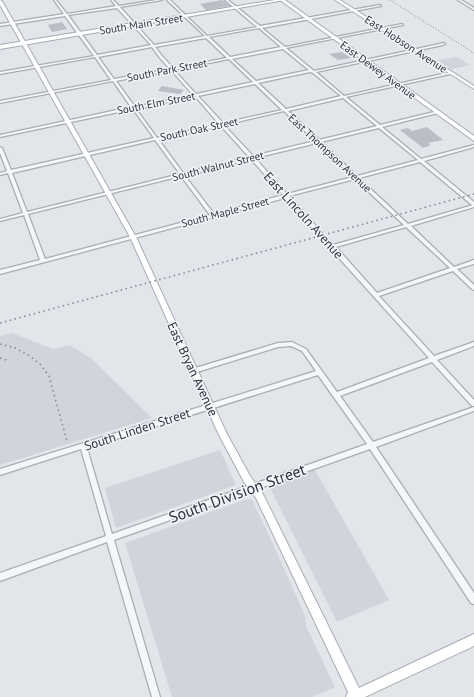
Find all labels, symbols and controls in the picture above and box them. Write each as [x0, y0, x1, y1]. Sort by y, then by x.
street label: South Main Street [98, 10, 184, 38]
street label: East Hobson Avenue [362, 12, 450, 76]
street label: East Dewey Avenue [337, 38, 419, 102]
street label: South Park Street [126, 55, 208, 85]
street label: South Elm Street [116, 89, 197, 117]
street label: East Thompson Avenue [285, 111, 375, 195]
street label: South Oak Street [159, 114, 239, 144]
street label: South Walnut Street [171, 148, 266, 184]
street label: East Lincoln Avenue [260, 168, 347, 262]
street label: South Maple Street [180, 193, 271, 230]
street label: East Bryan Avenue [163, 319, 222, 419]
street label: South Linden Street [82, 404, 193, 455]
street label: South Division Street [166, 459, 309, 527]

